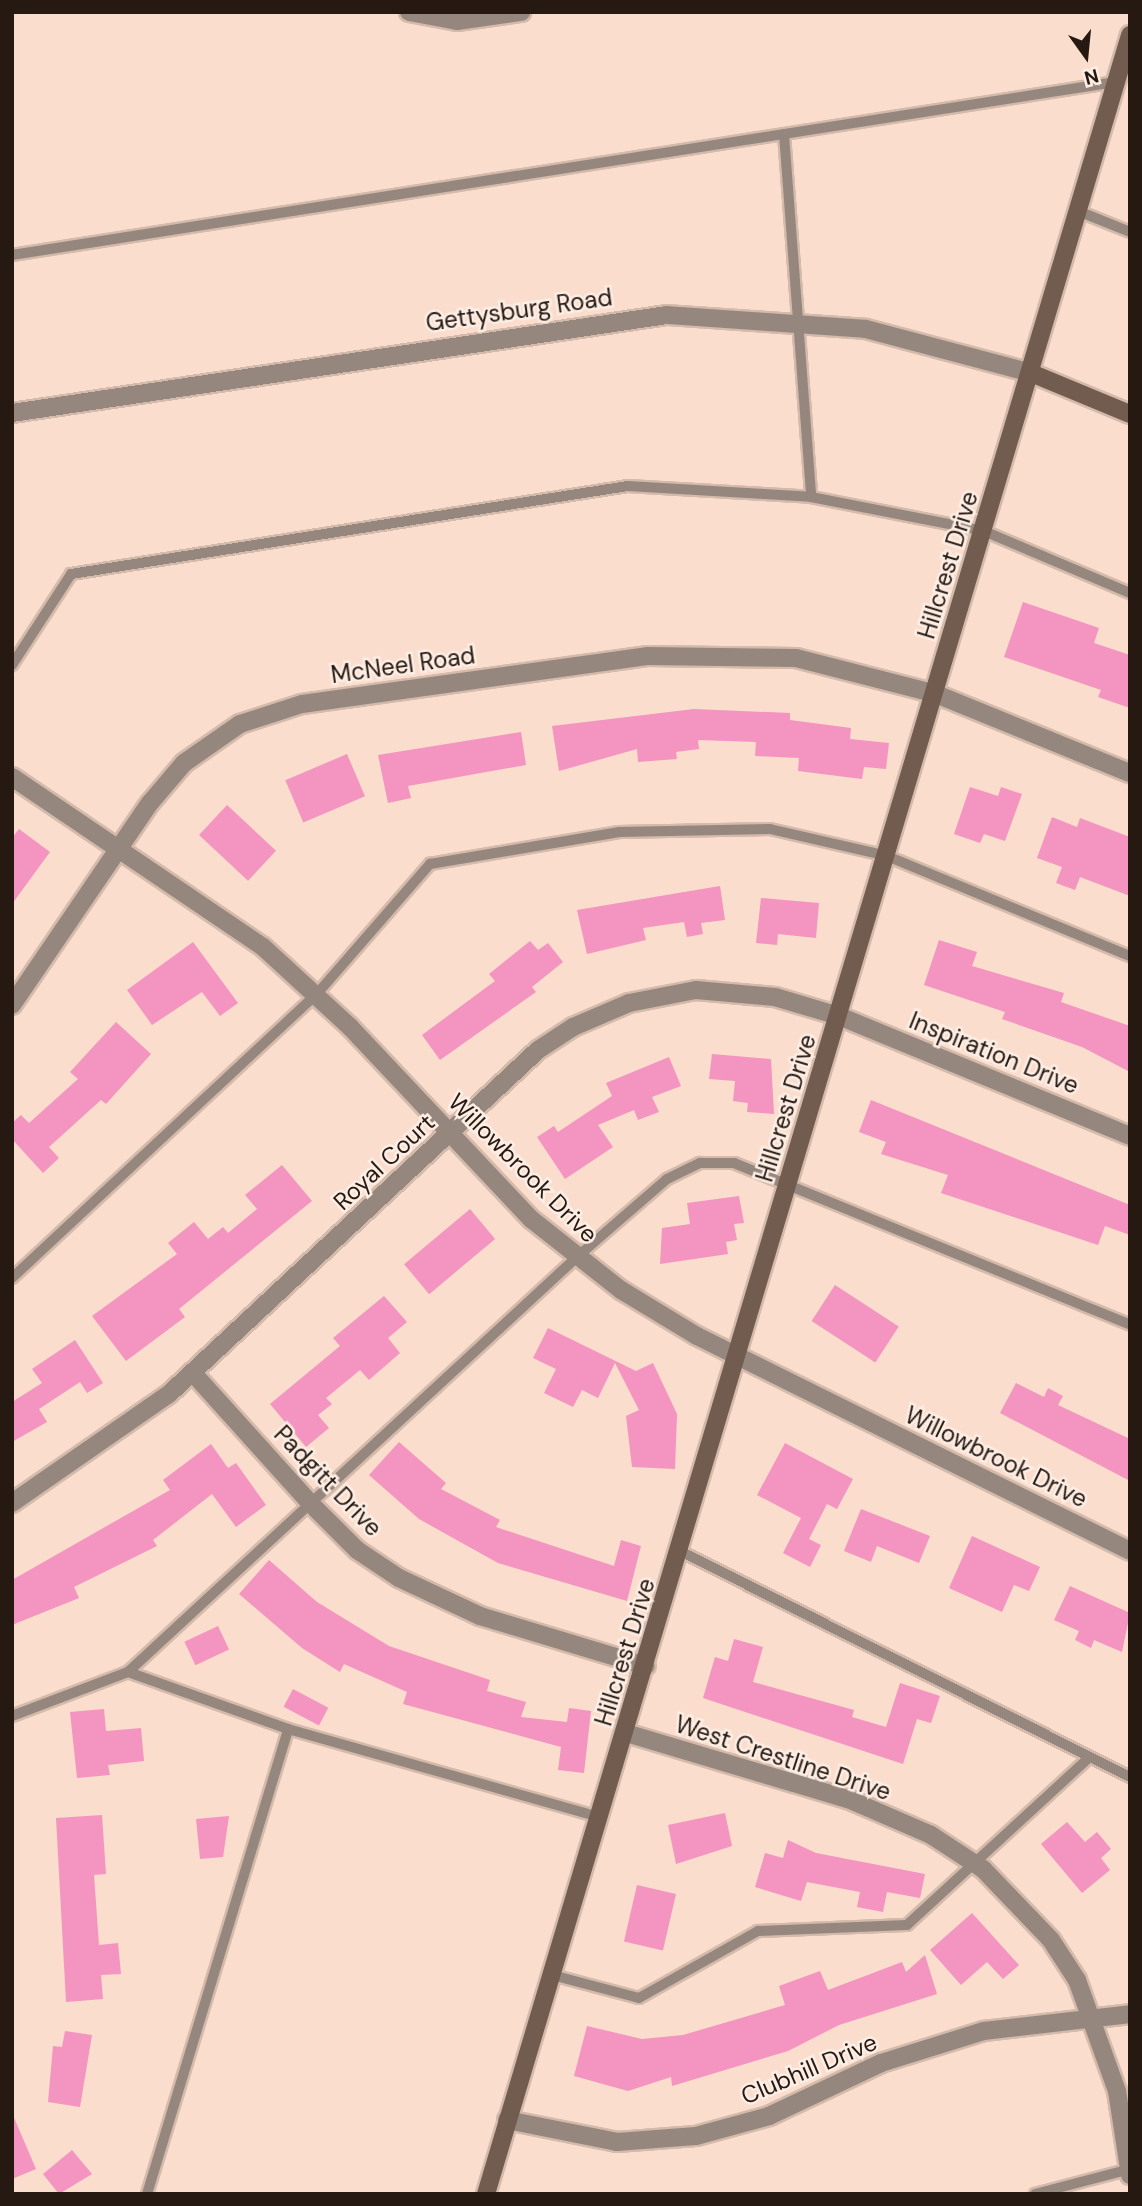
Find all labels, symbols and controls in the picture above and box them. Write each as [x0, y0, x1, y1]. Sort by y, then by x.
north arrow [1051, 21, 1121, 91]
text: N [1082, 63, 1102, 91]
street label: Gettysburg Road [424, 283, 614, 337]
street label: Hillcrest Drive [912, 488, 984, 642]
street label: McNeel Road [329, 641, 477, 689]
street label: Inspiration Drive [905, 1006, 1083, 1100]
street label: Hillcrest Drive [750, 1031, 822, 1185]
street label: Willowbrook Drive [442, 1087, 604, 1249]
street label: Royal Court [327, 1108, 441, 1216]
street label: Willowbrook Drive [900, 1400, 1092, 1514]
street label: Padgitt Drive [268, 1420, 388, 1542]
street label: Hillcrest Drive [589, 1575, 661, 1729]
street label: West Crestline Drive [672, 1710, 894, 1806]
street label: Clubhill Drive [737, 2027, 881, 2111]

